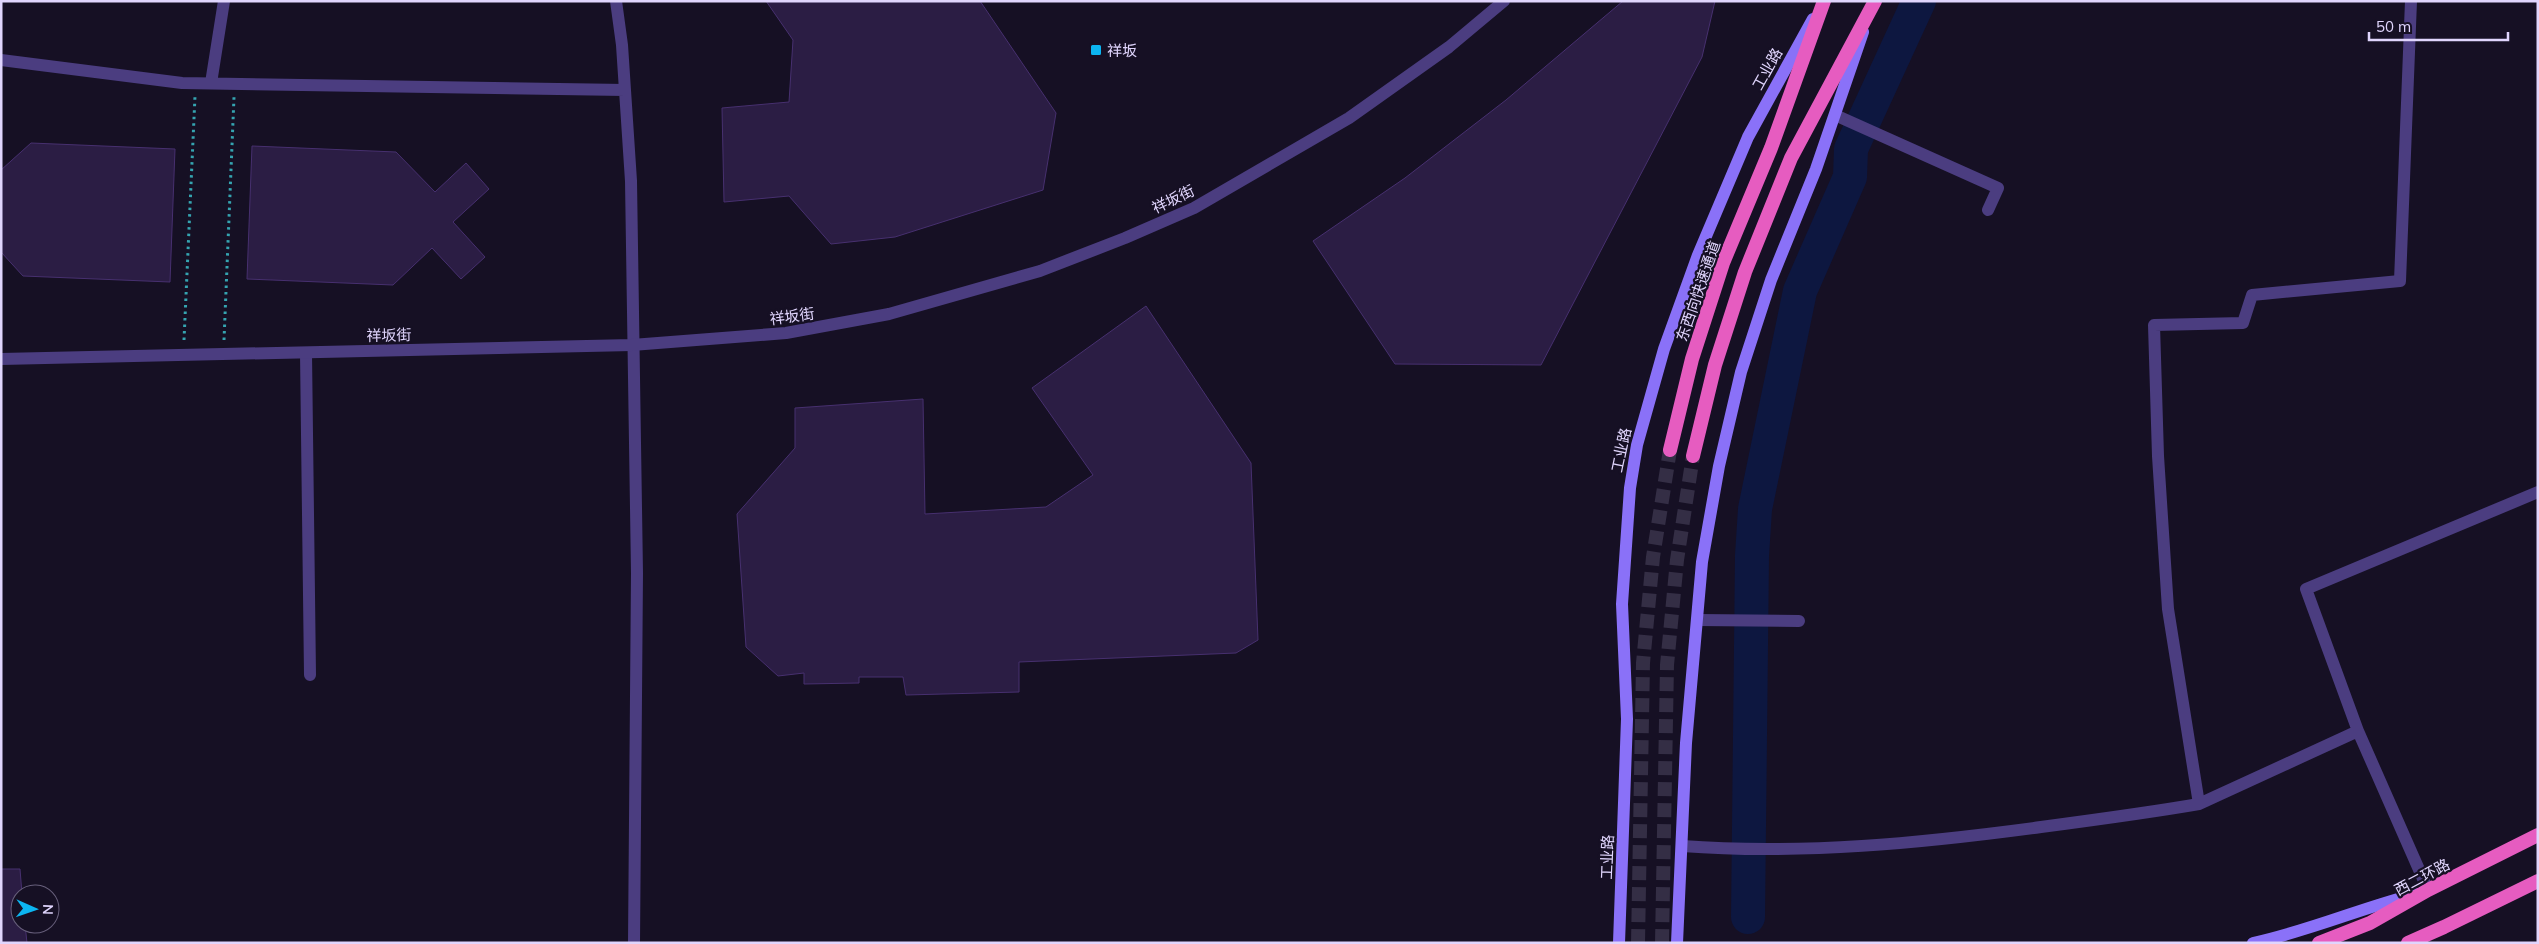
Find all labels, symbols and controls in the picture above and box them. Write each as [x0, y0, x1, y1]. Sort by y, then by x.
scale bar [2369, 10, 2508, 42]
text: 50 m [2376, 17, 2411, 36]
place label: 祥坂 [1107, 41, 1137, 60]
marker: 祥坂 [1089, 43, 1103, 57]
street label: 工业路 [1748, 45, 1786, 93]
street label: 祥坂街 [1149, 181, 1197, 217]
street label: 东西向快速通道 [1672, 238, 1724, 344]
street label: 祥坂街 [768, 303, 816, 329]
street label: 祥坂街 [366, 325, 412, 345]
street label: 工业路 [1607, 426, 1635, 474]
street label: 工业路 [1597, 834, 1617, 880]
street label: 西二环路 [2391, 855, 2453, 899]
north arrow [10, 884, 60, 934]
text: N [39, 904, 57, 915]

